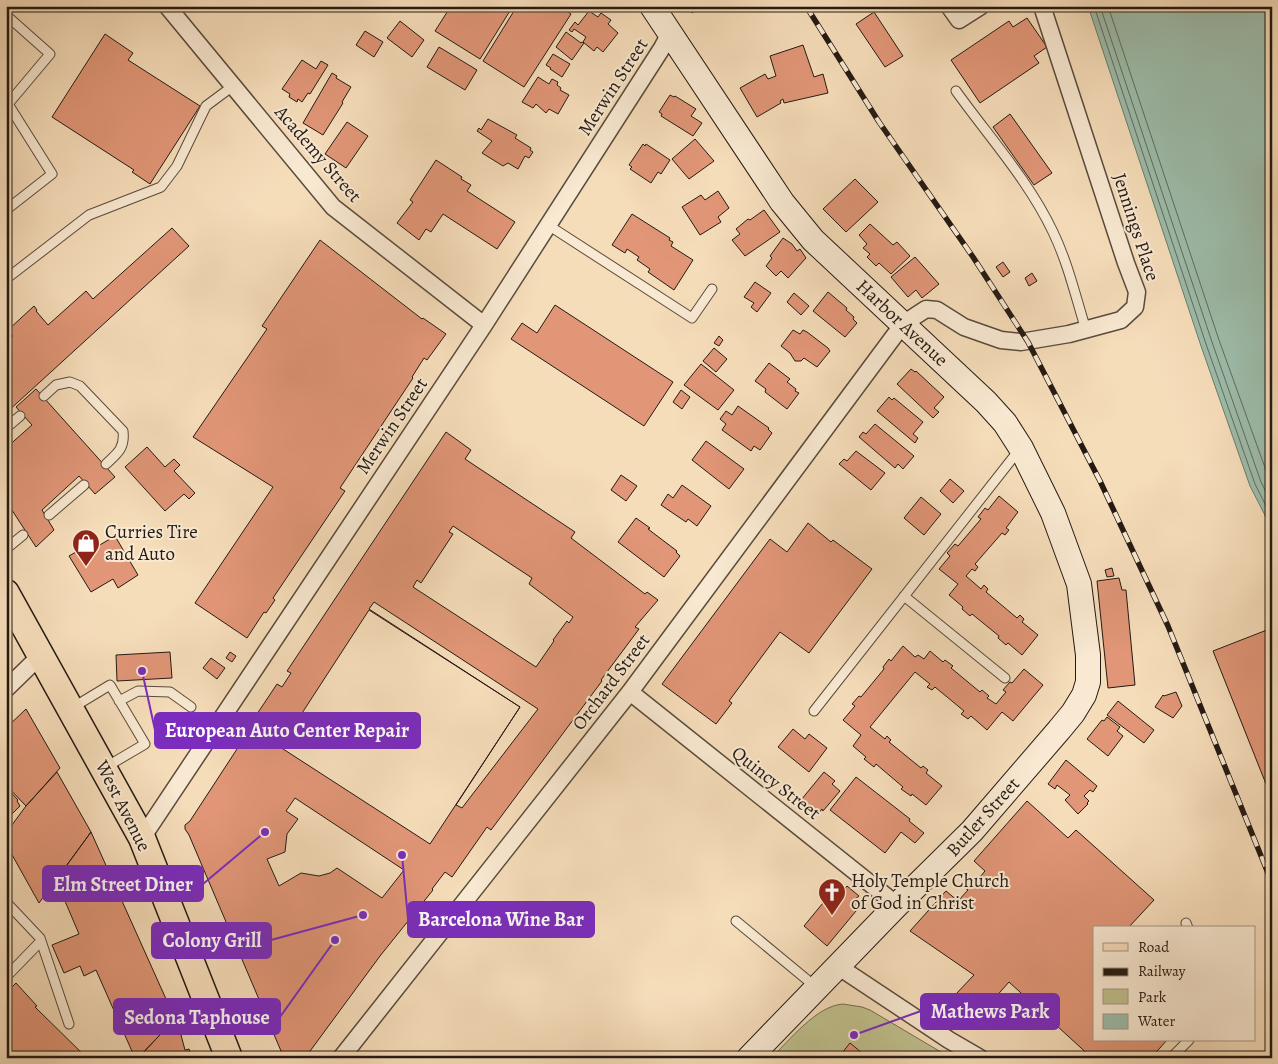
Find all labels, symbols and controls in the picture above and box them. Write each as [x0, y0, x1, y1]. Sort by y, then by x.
street label: Merwin Street [572, 33, 654, 141]
street label: Academy Street [268, 99, 367, 208]
street label: Jennings Place [1106, 170, 1166, 284]
street label: Harbor Avenue [850, 274, 954, 372]
street label: Merwin Street [350, 373, 434, 479]
place label: Curries Tire and Auto [105, 519, 198, 567]
shop icon: Curries Tire and Auto [71, 528, 101, 567]
street label: Orchard Street [566, 628, 656, 736]
callout: European Auto Center Repair [155, 713, 420, 748]
text: European Auto Center Repair [165, 717, 409, 744]
street label: Quincy Street [726, 740, 826, 826]
street label: West Avenue [88, 755, 157, 856]
street label: Butler Street [940, 772, 1026, 862]
callout: Elm Street Diner [43, 866, 203, 901]
place label: Holy Temple Church of God in Christ [851, 868, 1009, 916]
text: Elm Street Diner [53, 871, 193, 898]
church icon: Holy Temple Church of God in Christ [817, 877, 847, 916]
callout: Barcelona Wine Bar [408, 902, 594, 937]
text: Barcelona Wine Bar [418, 906, 584, 933]
callout: Colony Grill [152, 923, 271, 958]
legend [1093, 926, 1256, 1042]
text: Colony Grill [163, 927, 262, 954]
text: Road [1138, 937, 1170, 957]
text: Railway [1138, 961, 1186, 981]
text: Park [1138, 987, 1167, 1007]
callout: Mathews Park [921, 994, 1059, 1029]
text: Mathews Park [931, 998, 1050, 1025]
callout: Sedona Taphouse [114, 999, 280, 1034]
text: Sedona Taphouse [124, 1004, 270, 1031]
text: Water [1137, 1011, 1175, 1031]

